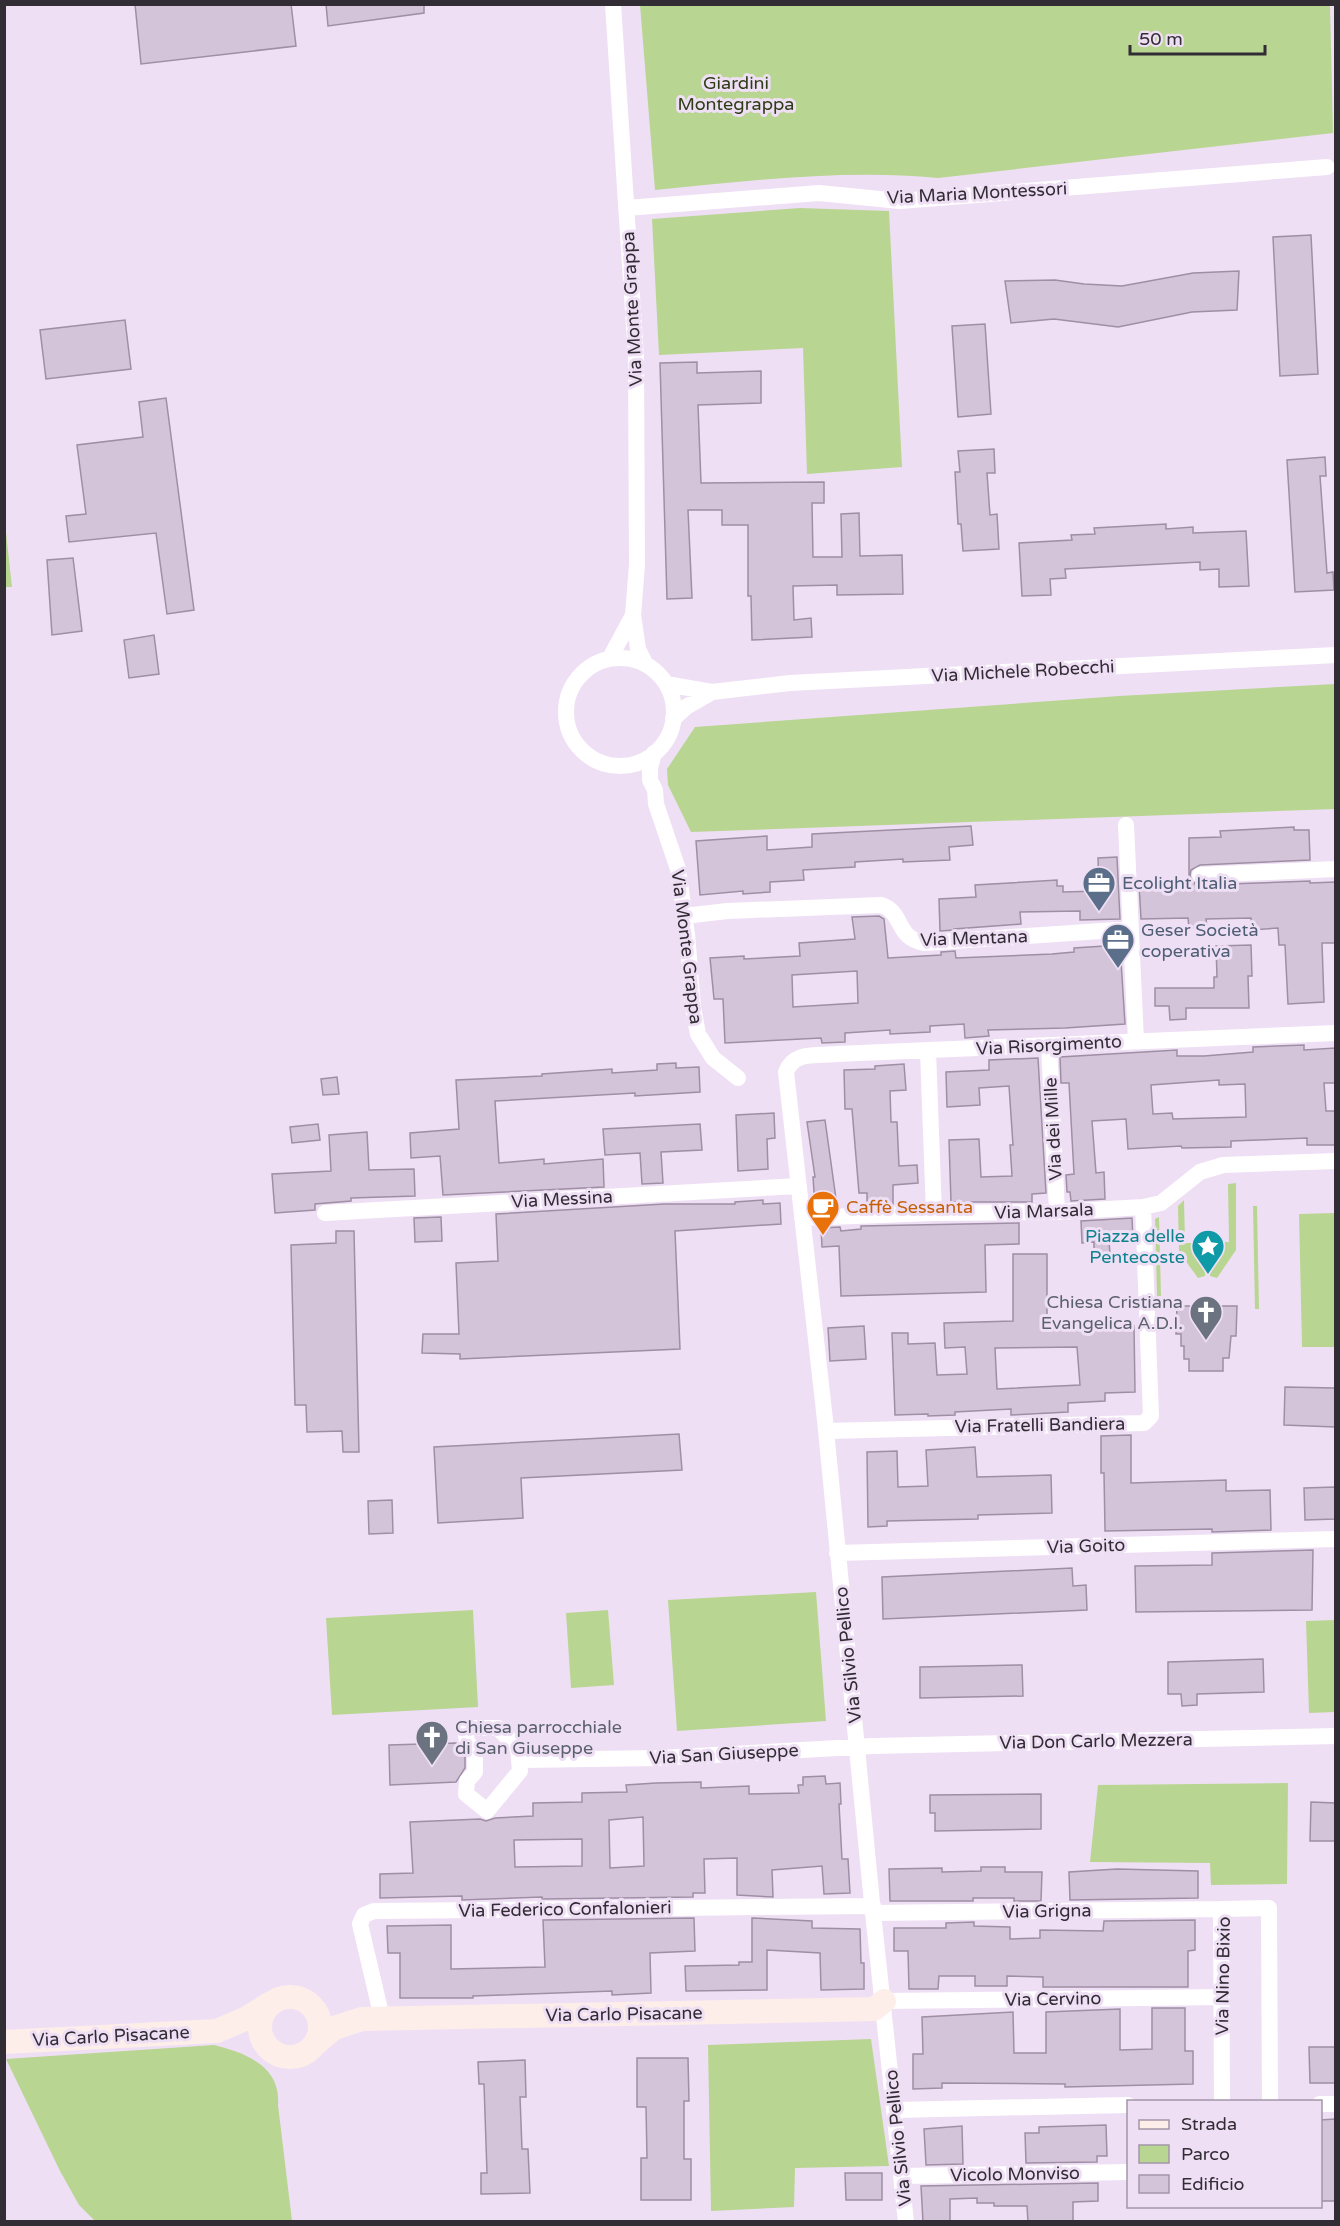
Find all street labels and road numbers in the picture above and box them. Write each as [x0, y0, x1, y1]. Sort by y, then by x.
street label: Via Maria Montessori [886, 177, 1068, 209]
street label: Via Monte Grappa [617, 231, 647, 387]
street label: Via Michele Robecchi [931, 655, 1115, 687]
street label: Via Monte Grappa [667, 868, 707, 1026]
street label: Via Mentana [920, 925, 1028, 951]
street label: Via Risorgimento [975, 1030, 1123, 1060]
street label: Via dei Mille [1039, 1077, 1067, 1181]
street label: Via Messina [511, 1185, 613, 1213]
street label: Via Marsala [994, 1198, 1094, 1224]
street label: Via Fratelli Bandiera [955, 1413, 1125, 1437]
street label: Via Goito [1046, 1534, 1126, 1558]
street label: Via Silvio Pellico [830, 1586, 866, 1724]
street label: Via Don Carlo Mezzera [999, 1728, 1193, 1754]
street label: Via San Giuseppe [649, 1739, 799, 1769]
street label: Via Federico Confalonieri [458, 1896, 672, 1922]
street label: Via Grigna [1002, 1899, 1092, 1923]
street label: Via Nino Bixio [1211, 1916, 1235, 2036]
street label: Via Cervino [1004, 1987, 1102, 2011]
street label: Via Carlo Pisacane [545, 2002, 703, 2026]
street label: Via Carlo Pisacane [32, 2021, 190, 2051]
street label: Via Silvio Pellico [880, 2069, 916, 2207]
street label: Vicolo Monviso [950, 2162, 1080, 2186]

